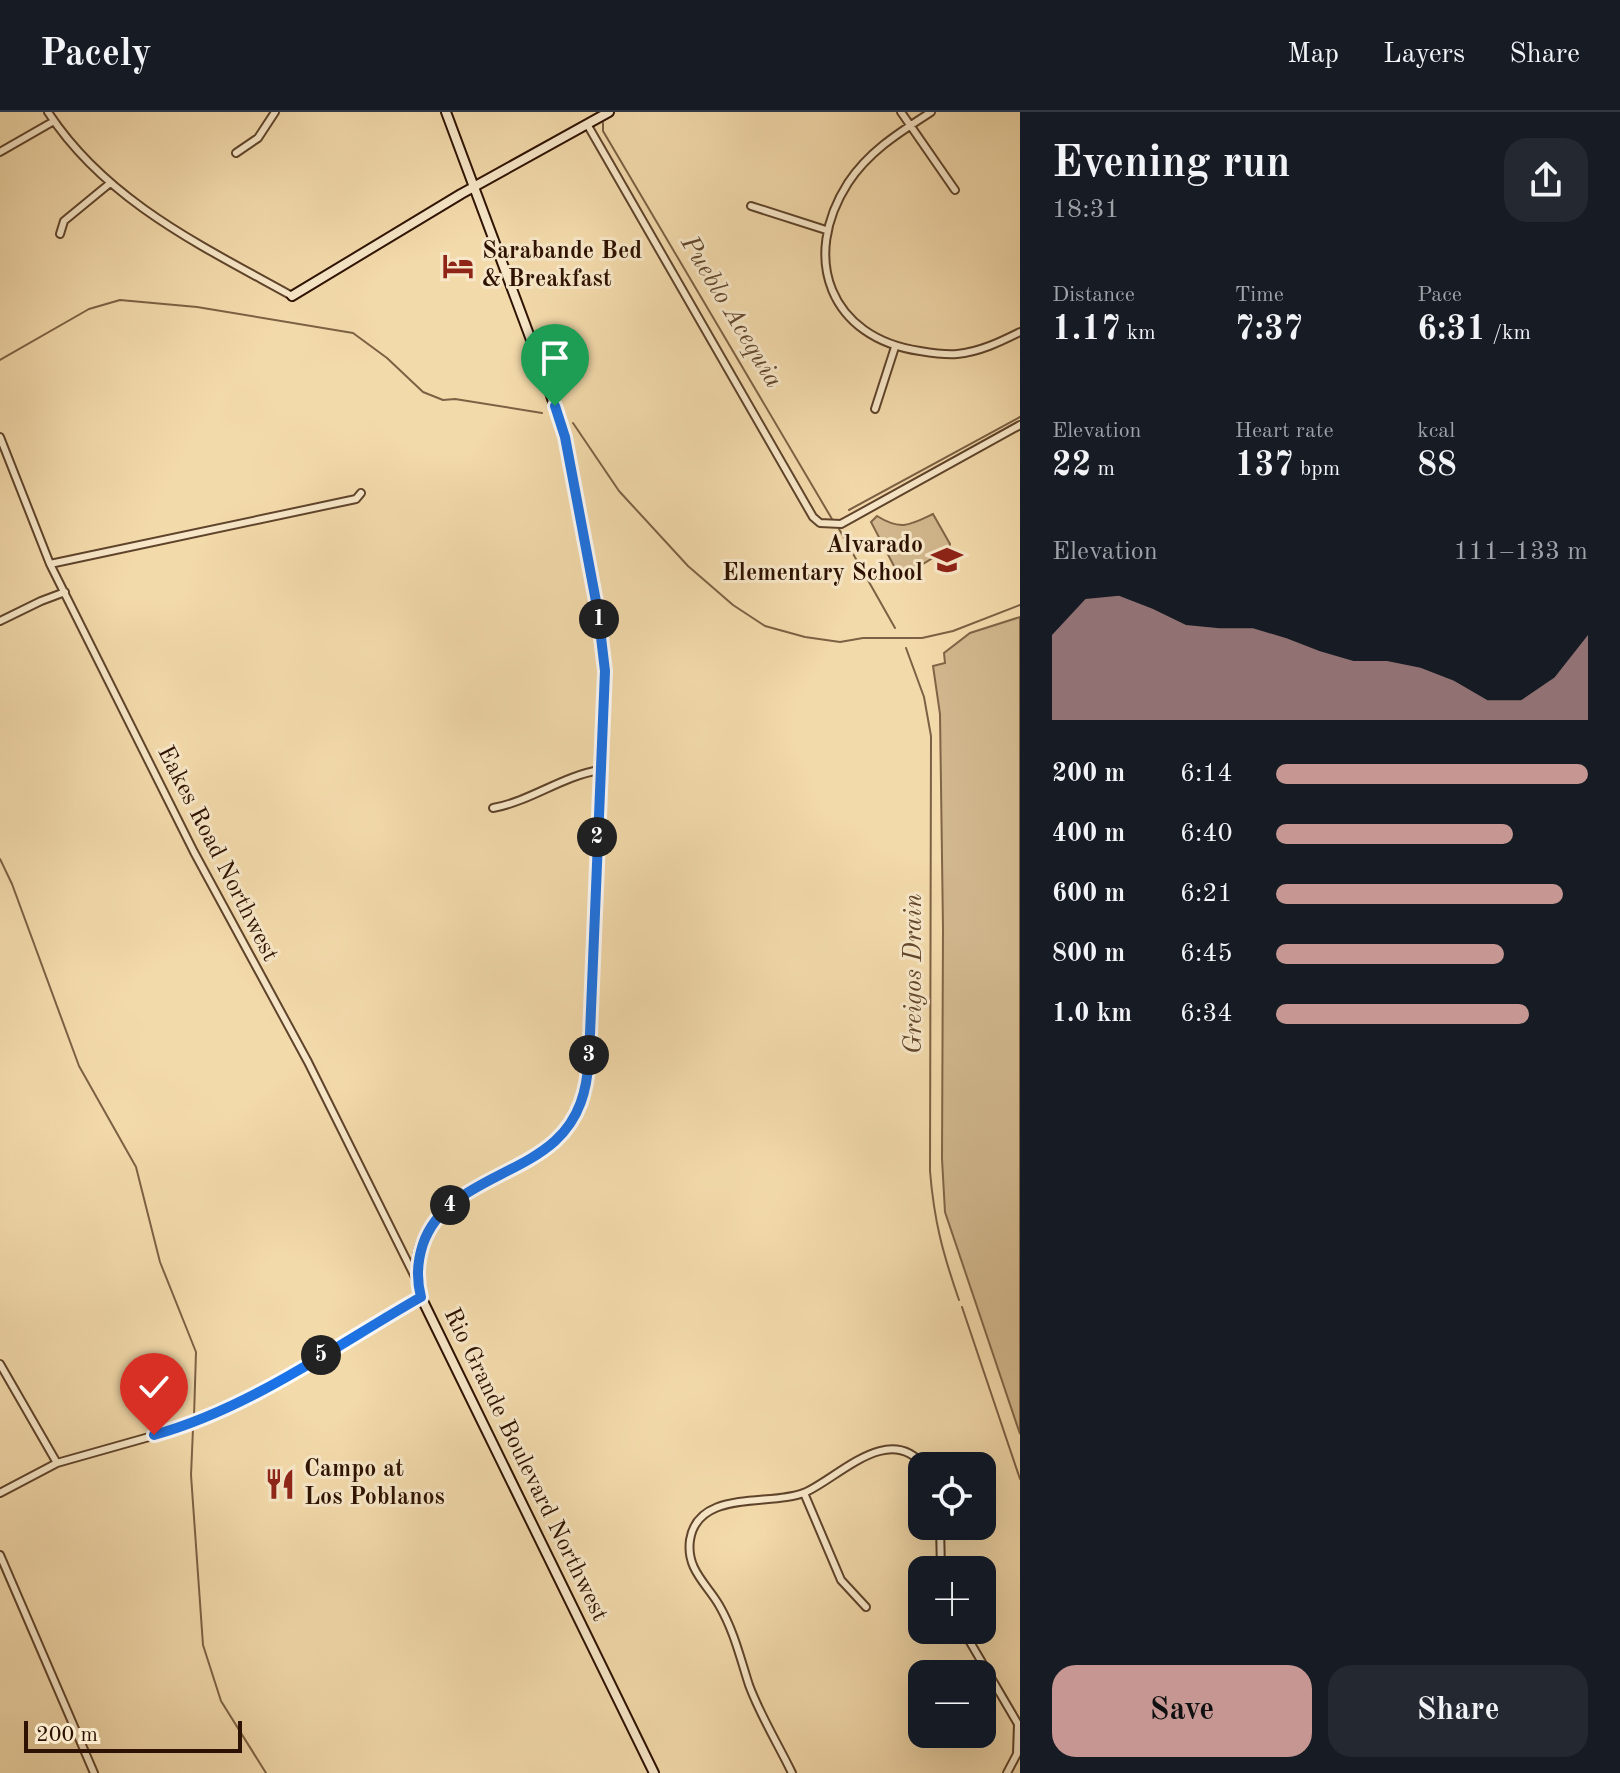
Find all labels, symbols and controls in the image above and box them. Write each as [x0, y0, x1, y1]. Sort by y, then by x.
text: Pacely [40, 36, 152, 74]
text: Map [1287, 41, 1339, 69]
text: Layers [1383, 41, 1465, 69]
text: Share [1509, 41, 1580, 69]
button: share [1504, 138, 1588, 222]
text: Evening run [1052, 142, 1290, 186]
text: 18:31 [1052, 197, 1120, 223]
water label: Pueblo Acequia [675, 231, 787, 393]
place label: Sarabande Bed & Breakfast [482, 240, 642, 292]
hotel icon: Sarabande Bed & Breakfast [441, 249, 475, 283]
text: Distance [1052, 284, 1135, 306]
text: Time [1235, 284, 1284, 306]
text: Pace [1417, 284, 1462, 306]
text: 1.17 [1052, 313, 1121, 347]
text: 7:37 [1235, 313, 1303, 347]
text: 6:31 [1417, 313, 1486, 347]
text: km [1121, 322, 1156, 344]
text: /km [1486, 322, 1531, 344]
pin [521, 324, 589, 406]
icon: arrive [533, 336, 577, 380]
text: Elevation [1052, 420, 1142, 442]
text: Heart rate [1235, 420, 1334, 442]
text: kcal [1417, 420, 1455, 442]
text: 22 [1052, 449, 1091, 483]
text: 137 [1235, 449, 1294, 483]
text: 88 [1417, 449, 1457, 483]
text: m [1091, 458, 1115, 480]
text: bpm [1294, 458, 1340, 480]
place label: Alvarado Elementary School [722, 534, 923, 586]
text: Elevation [1052, 539, 1158, 565]
text: 111–133 m [1453, 539, 1588, 565]
school or university icon: Alvarado Elementary School [930, 543, 964, 577]
pin: 1 [579, 599, 619, 639]
text: 1 [593, 608, 605, 630]
street label: Eakes Road Northwest [152, 742, 282, 966]
text: 200 m [1052, 761, 1125, 787]
text: 6:14 [1180, 761, 1233, 787]
pin: 2 [577, 817, 617, 857]
text: 400 m [1052, 821, 1125, 847]
text: 6:40 [1180, 821, 1233, 847]
text: 2 [591, 826, 603, 848]
text: 600 m [1052, 881, 1125, 907]
text: 6:21 [1180, 881, 1233, 907]
water label: Greigos Drain [901, 894, 927, 1054]
text: 800 m [1052, 941, 1125, 967]
text: 6:45 [1180, 941, 1233, 967]
text: 1.0 km [1052, 1001, 1132, 1027]
text: 6:34 [1180, 1001, 1233, 1027]
pin: 3 [569, 1035, 609, 1075]
text: 3 [583, 1044, 595, 1066]
pin: 4 [430, 1185, 470, 1225]
text: 4 [444, 1194, 456, 1216]
street label: Rio Grande Boulevard Northwest [439, 1305, 611, 1625]
pin: 5 [301, 1335, 341, 1375]
text: 5 [315, 1344, 327, 1366]
pin [120, 1353, 188, 1435]
icon: check [132, 1365, 176, 1409]
map controls [908, 1452, 996, 1748]
button: locate [908, 1452, 996, 1540]
place label: Campo at Los Poblanos [304, 1458, 445, 1510]
restaurant icon: Campo at Los Poblanos [263, 1467, 297, 1501]
button: + [908, 1556, 996, 1644]
button: − [908, 1660, 996, 1748]
button: Save [1052, 1665, 1312, 1757]
button: Share [1328, 1665, 1588, 1757]
scale bar [24, 1717, 242, 1753]
text: 200 m [36, 1724, 98, 1746]

